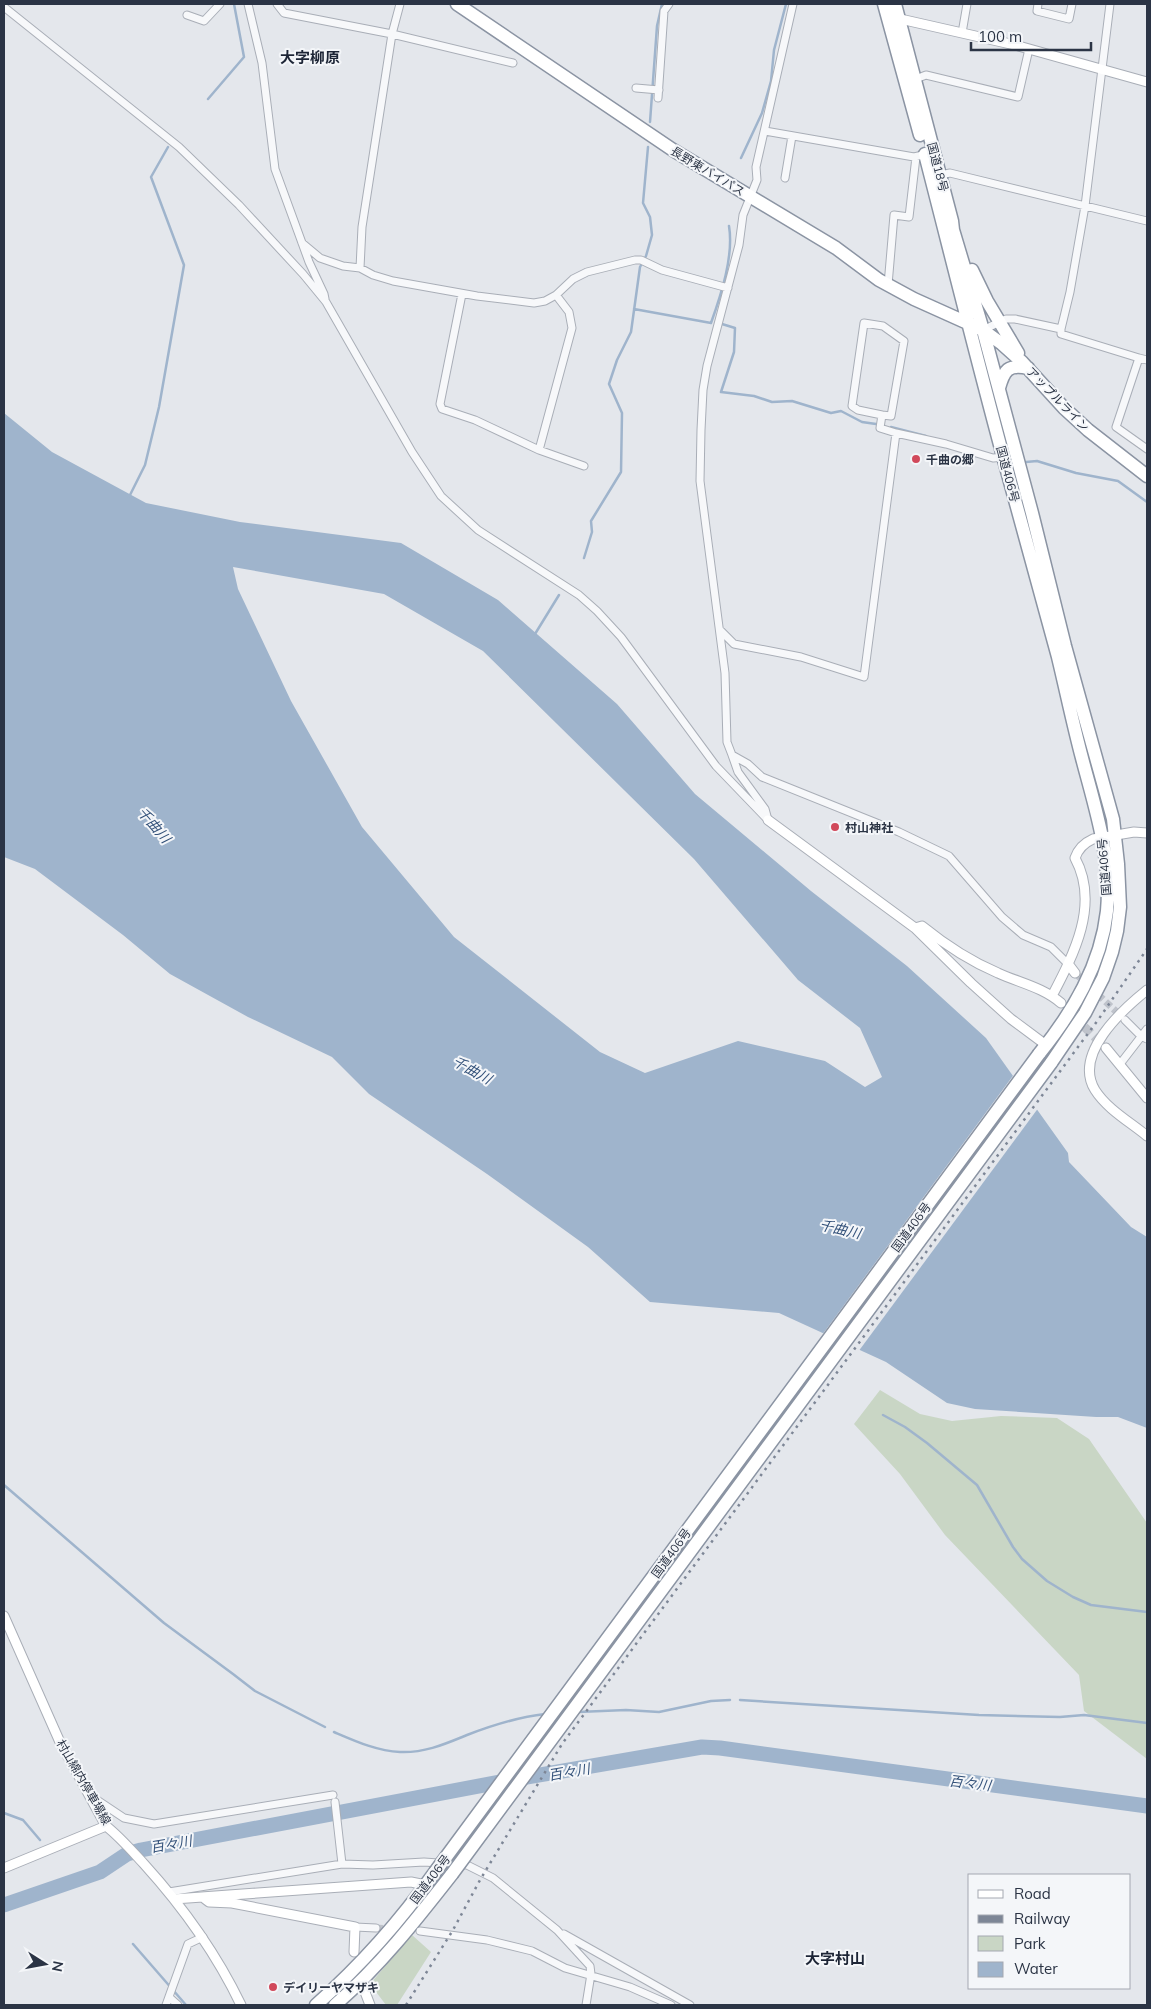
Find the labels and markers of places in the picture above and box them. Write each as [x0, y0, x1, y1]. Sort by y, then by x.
place label: 千曲の郷 [926, 452, 974, 467]
marker: 千曲の郷 [910, 453, 922, 465]
place label: 村山神社 [845, 820, 893, 835]
marker: 村山神社 [829, 821, 841, 833]
place label: デイリーヤマザキ [283, 1980, 379, 1995]
marker: デイリーヤマザキ [267, 1981, 279, 1993]

